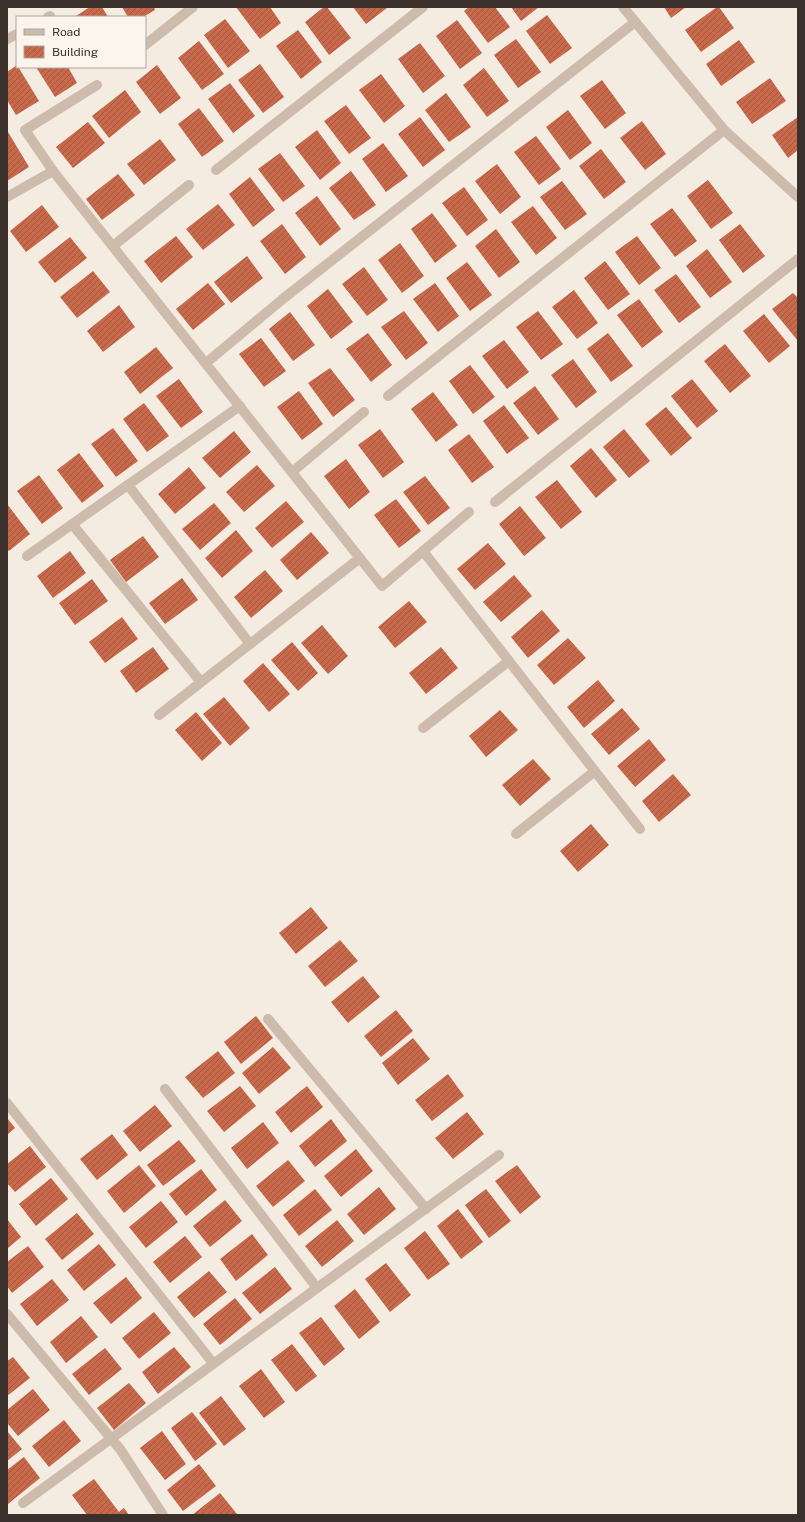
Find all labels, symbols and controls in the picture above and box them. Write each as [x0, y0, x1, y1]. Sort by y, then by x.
legend [16, 16, 146, 68]
text: Road [52, 25, 80, 39]
text: Building [52, 45, 98, 59]

